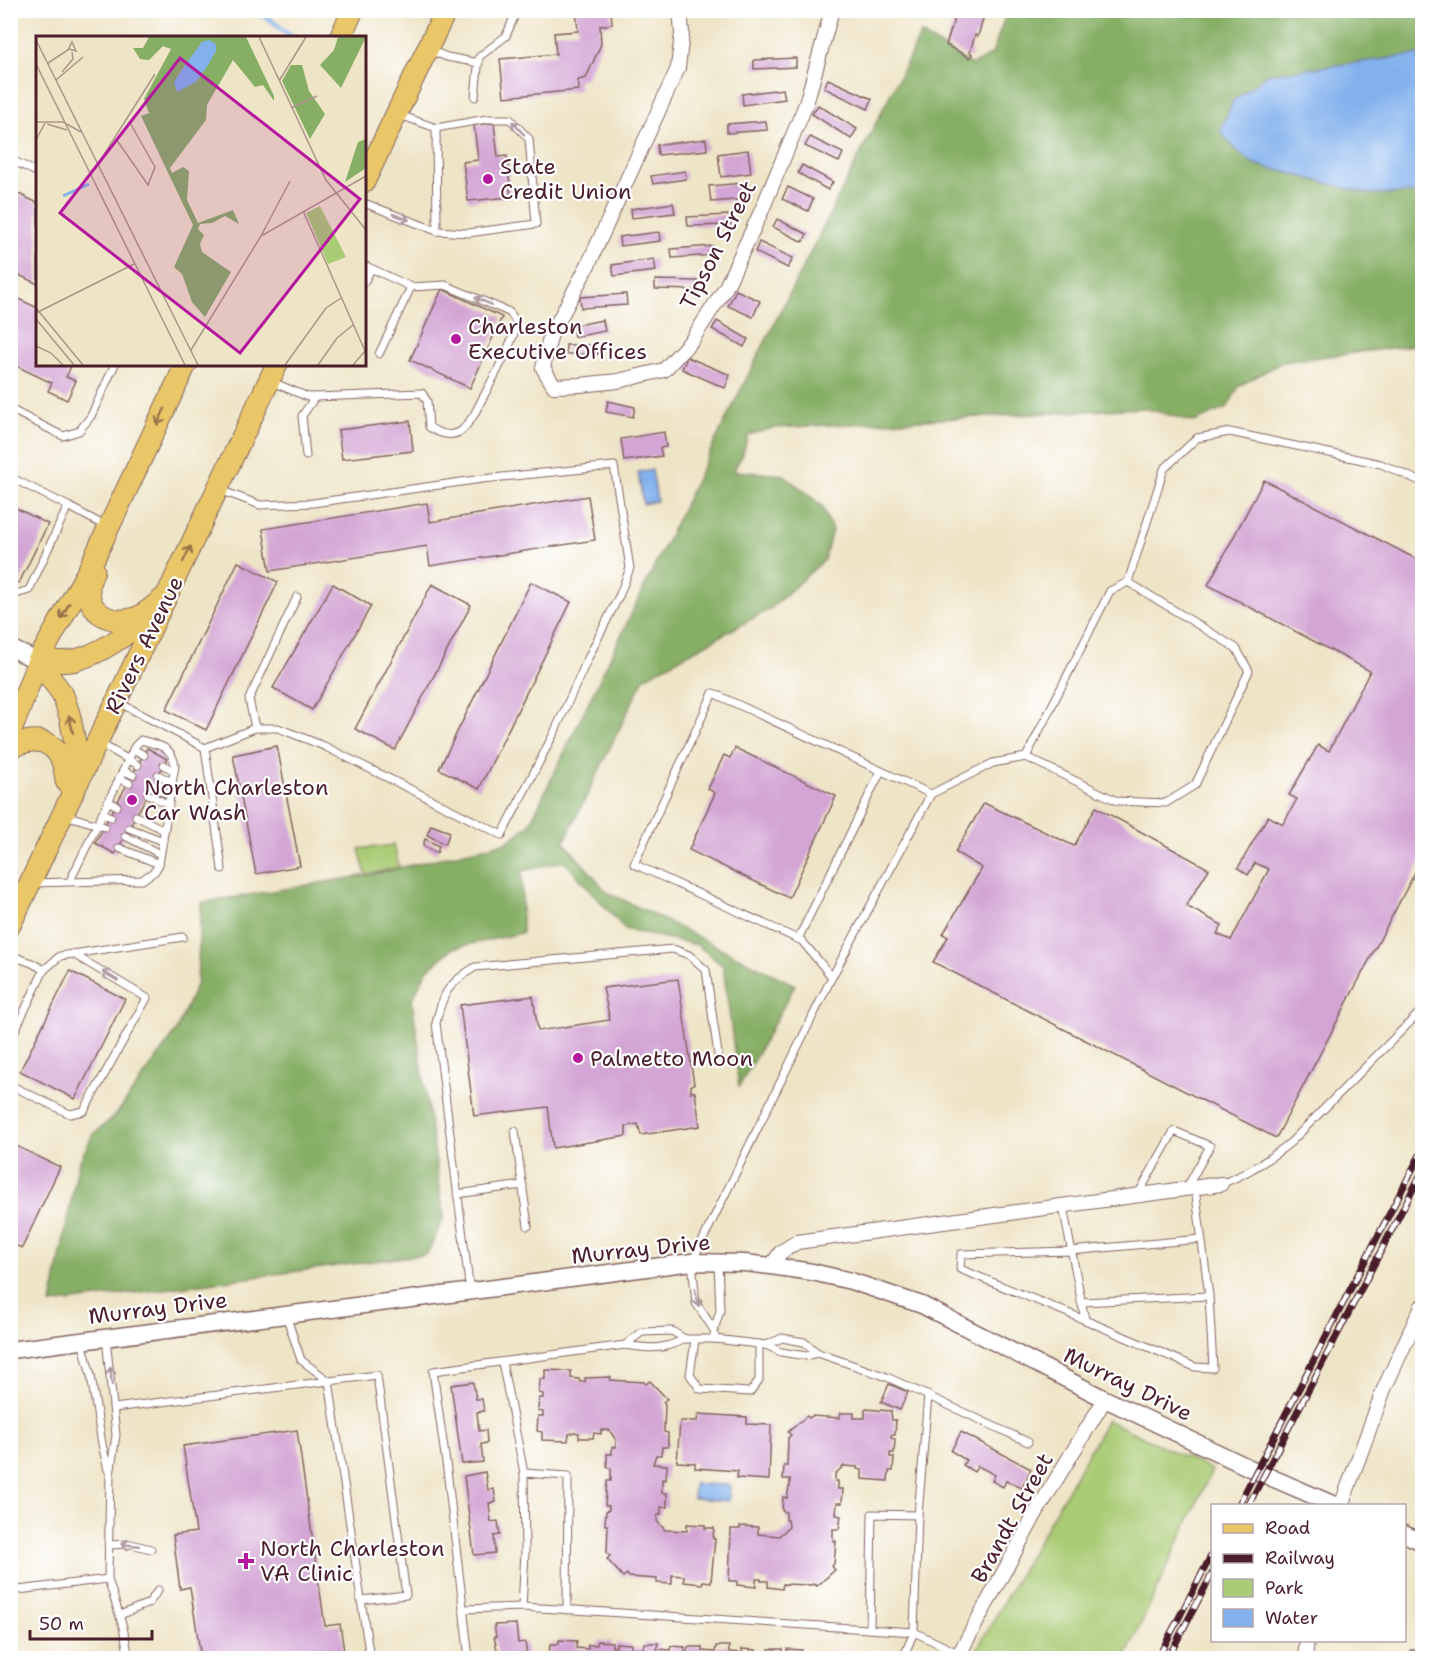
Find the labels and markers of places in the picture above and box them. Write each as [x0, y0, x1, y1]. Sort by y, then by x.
place label: State Credit Union [500, 152, 632, 206]
marker: State Credit Union [481, 172, 495, 186]
place label: Charleston Executive Offices [468, 312, 647, 366]
marker: Charleston Executive Offices [449, 332, 463, 346]
place label: North Charleston Car Wash [144, 773, 328, 827]
marker: North Charleston Car Wash [125, 793, 139, 807]
place label: Palmetto Moon [590, 1044, 753, 1073]
marker: Palmetto Moon [571, 1051, 585, 1065]
place label: North Charleston VA Clinic [260, 1534, 444, 1588]
marker: North Charleston VA Clinic [237, 1552, 255, 1570]

